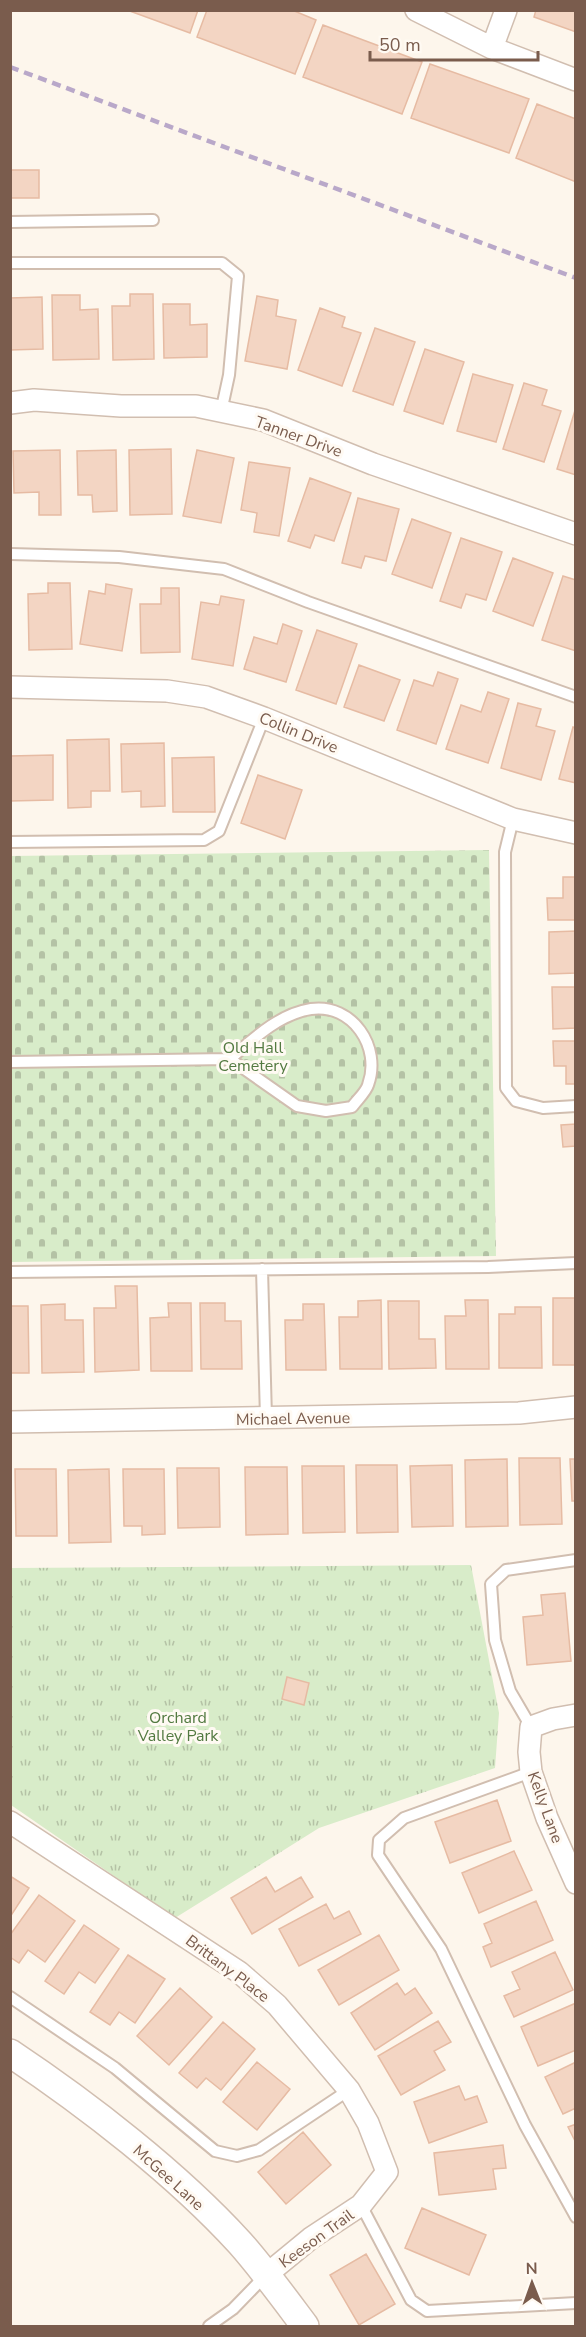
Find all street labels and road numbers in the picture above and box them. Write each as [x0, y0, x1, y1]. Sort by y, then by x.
street label: Tanner Drive [252, 411, 345, 463]
street label: Collin Drive [256, 707, 341, 759]
street label: Michael Avenue [236, 1407, 350, 1431]
street label: Kelly Lane [522, 1768, 568, 1846]
street label: Brittany Place [181, 1930, 274, 2008]
street label: McGee Lane [128, 2140, 209, 2216]
street label: Keeson Trail [275, 2204, 359, 2273]

